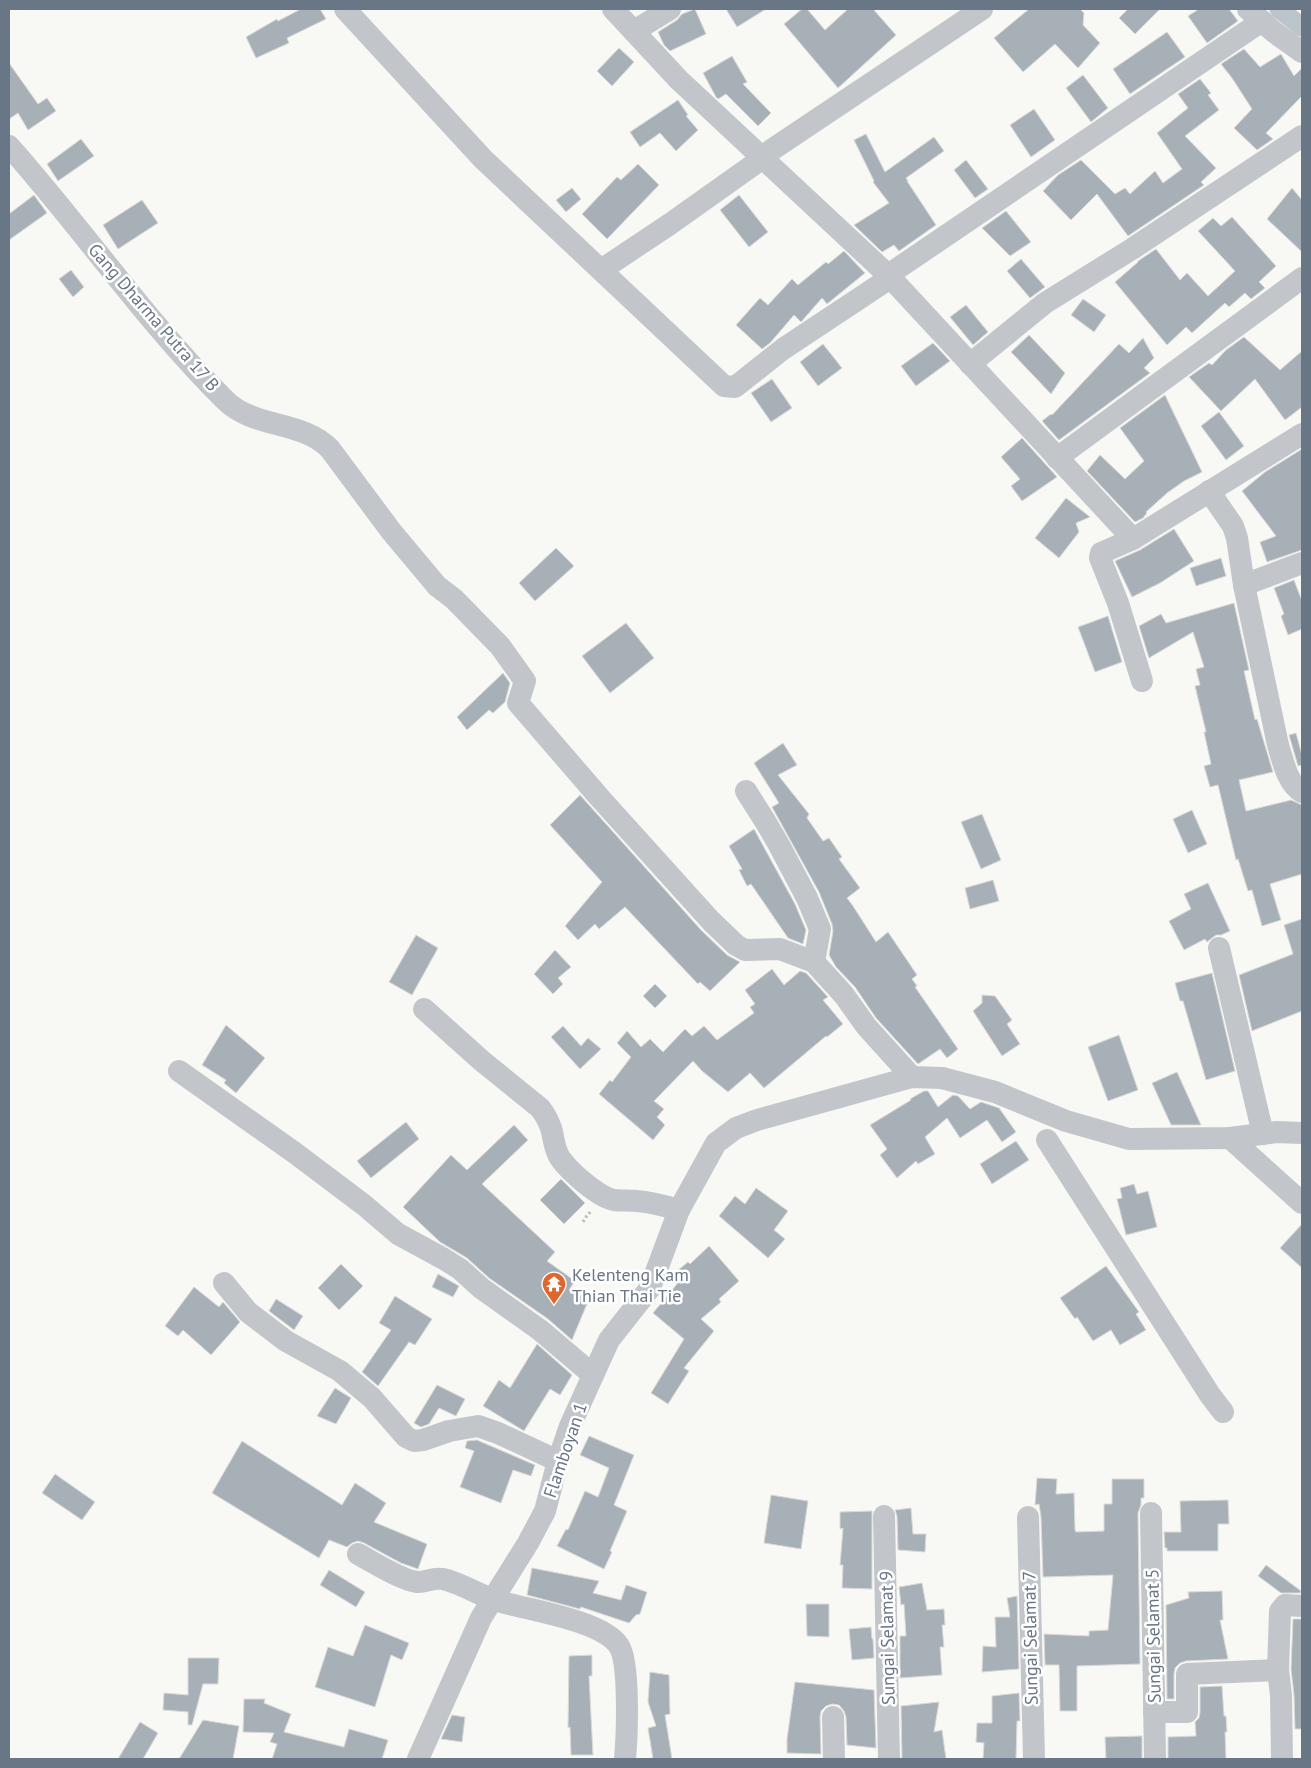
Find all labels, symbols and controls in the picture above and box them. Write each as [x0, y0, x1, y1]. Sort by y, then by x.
street label: Gang Dharma Putra 17 B [84, 238, 224, 396]
place label: Kelenteng Kam Thian Thai Tie [572, 1263, 689, 1307]
temple icon: Kelenteng Kam Thian Thai Tie [541, 1271, 567, 1305]
street label: Flamboyan 1 [538, 1399, 592, 1501]
street label: Sungai Selamat 5 [1140, 1569, 1166, 1703]
street label: Sungai Selamat 9 [874, 1571, 900, 1705]
street label: Sungai Selamat 7 [1017, 1571, 1043, 1705]

